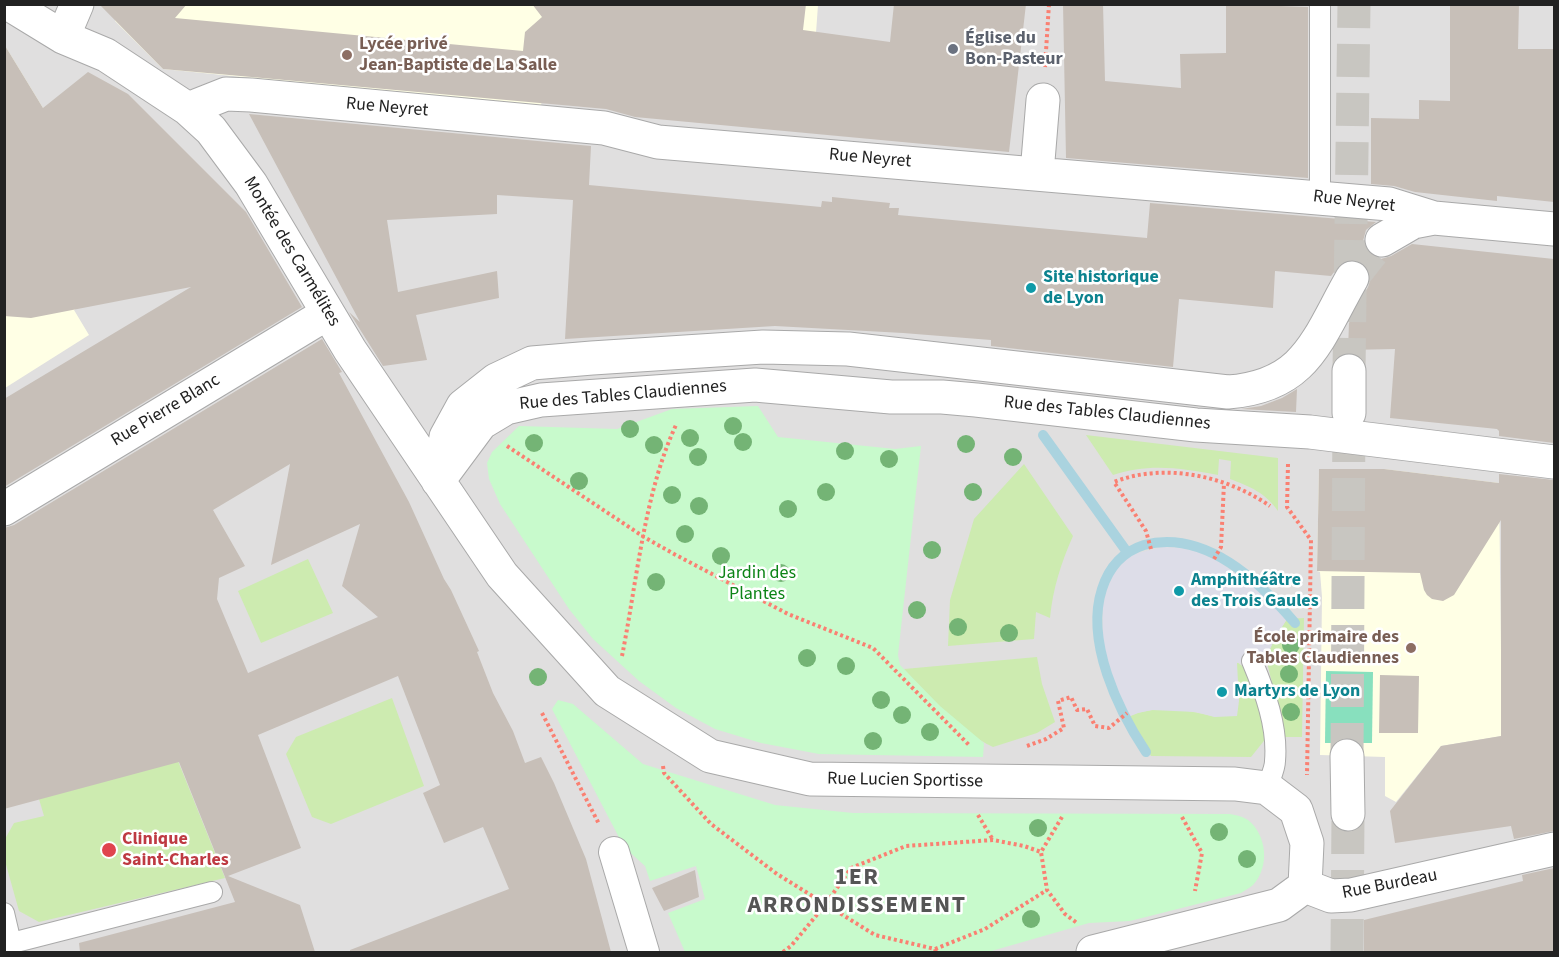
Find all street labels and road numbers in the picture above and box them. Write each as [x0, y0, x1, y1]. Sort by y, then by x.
street label: Rue Neyret [345, 94, 429, 122]
street label: Rue Neyret [828, 145, 912, 173]
street label: Montée des Carmélites [238, 173, 344, 331]
street label: Rue Neyret [1312, 186, 1396, 218]
street label: Rue Pierre Blanc [108, 370, 224, 452]
street label: Rue des Tables Claudiennes [519, 376, 727, 416]
street label: Rue des Tables Claudiennes [1002, 392, 1212, 436]
street label: Rue Lucien Sportisse [827, 769, 983, 793]
street label: Rue Burdeau [1341, 865, 1439, 905]

